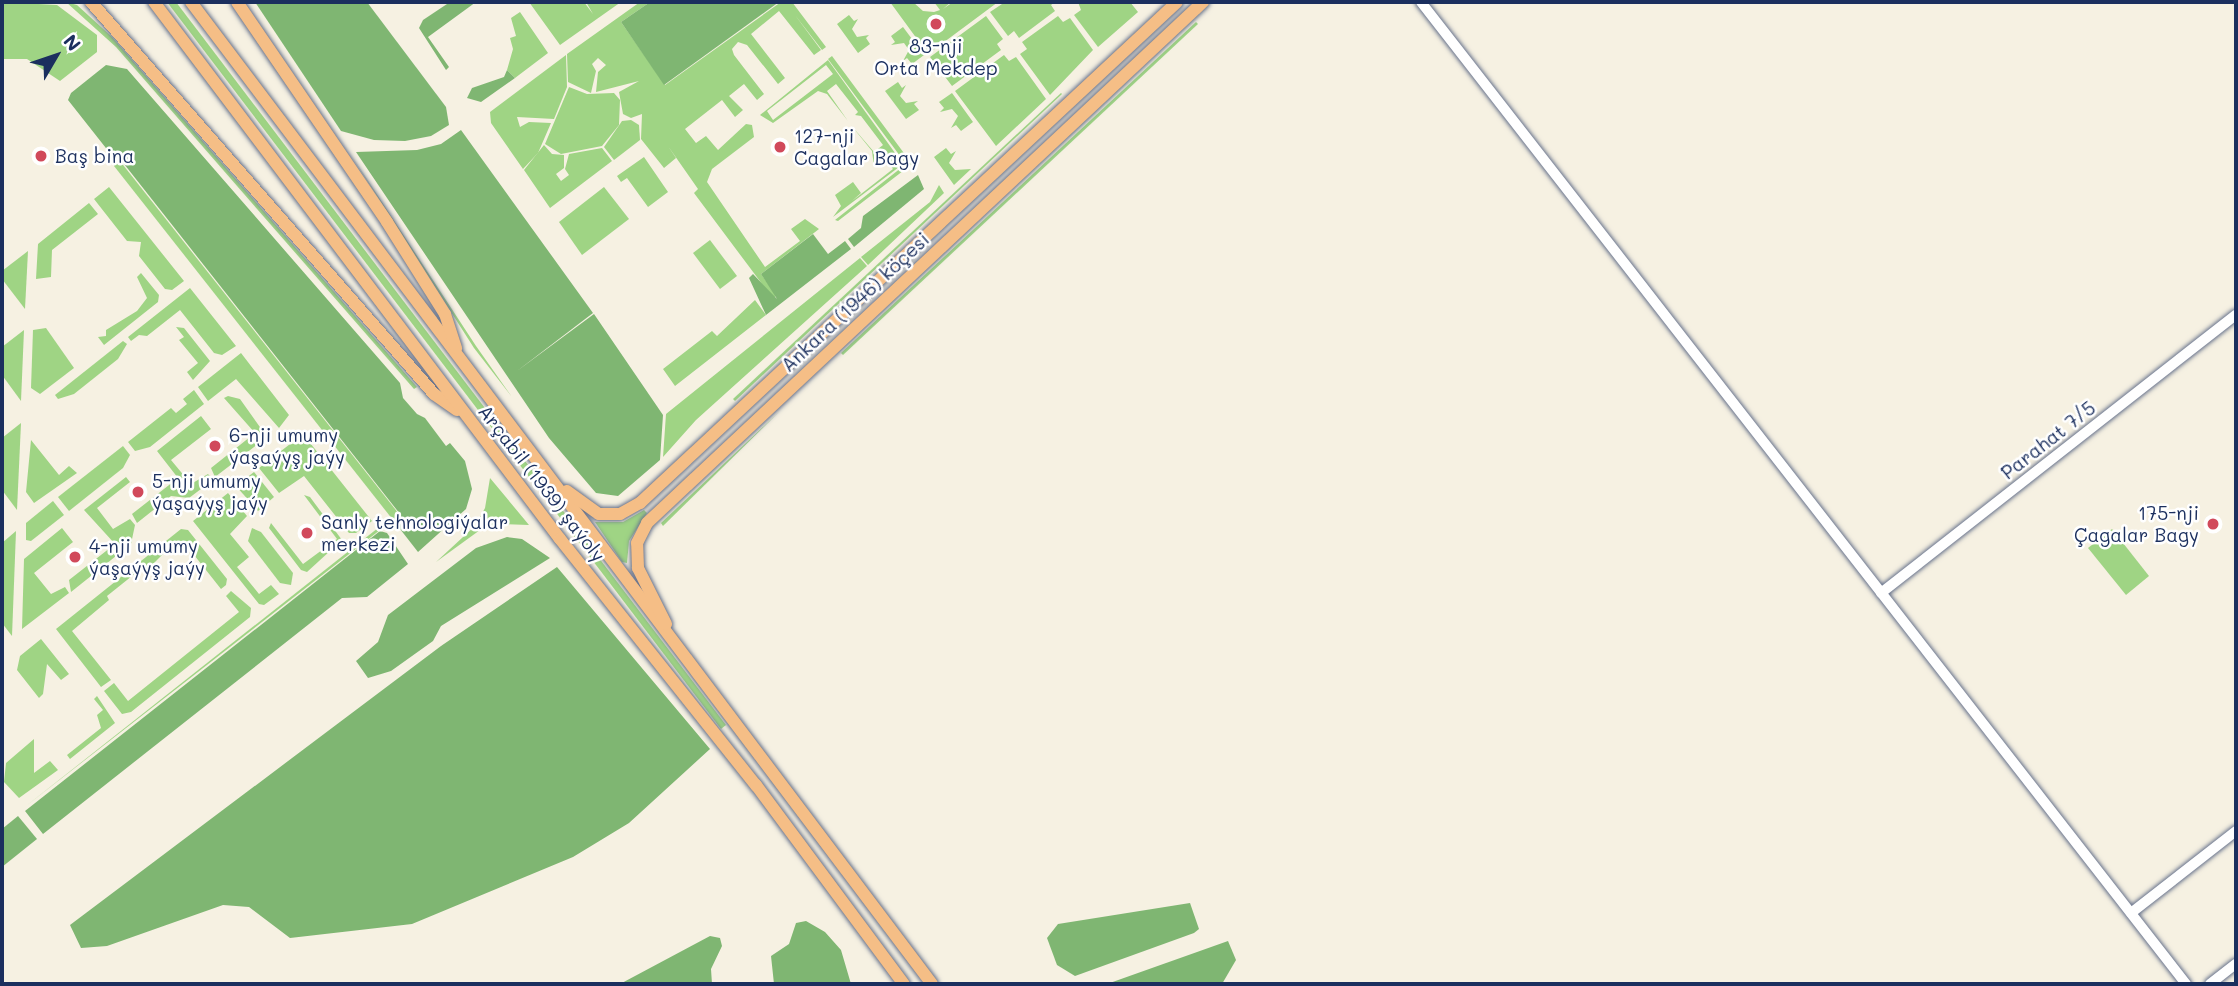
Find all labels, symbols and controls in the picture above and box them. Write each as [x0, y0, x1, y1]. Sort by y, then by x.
marker: 83-nji Orta Mekdep [928, 16, 944, 32]
north arrow [21, 21, 91, 91]
text: N [58, 29, 87, 56]
place label: 83-nji Orta Mekdep [874, 35, 998, 79]
place label: 127-nji Cagalar Bagy [794, 125, 919, 169]
marker: 127-nji Cagalar Bagy [772, 139, 788, 155]
place label: Baş bina [55, 145, 134, 167]
marker: Baş bina [33, 148, 49, 164]
street label: Ankara (1946) köçesi [776, 228, 934, 376]
street label: Parahat 7/5 [1996, 396, 2100, 484]
street label: Arçabil (1939) şaýoly [474, 400, 610, 566]
place label: 6-nji umumy ýaşaýyş jaýy [229, 424, 345, 468]
marker: 6-nji umumy ýaşaýyş jaýy [207, 438, 223, 454]
place label: 5-nji umumy ýaşaýyş jaýy [152, 470, 268, 514]
marker: 5-nji umumy ýaşaýyş jaýy [130, 484, 146, 500]
place label: 175-nji Çagalar Bagy [2074, 502, 2199, 546]
place label: Sanly tehnologiýalar merkezi [321, 511, 508, 555]
marker: 175-nji Çagalar Bagy [2205, 516, 2221, 532]
marker: Sanly tehnologiýalar merkezi [299, 525, 315, 541]
place label: 4-nji umumy ýaşaýyş jaýy [89, 535, 205, 579]
marker: 4-nji umumy ýaşaýyş jaýy [67, 549, 83, 565]

